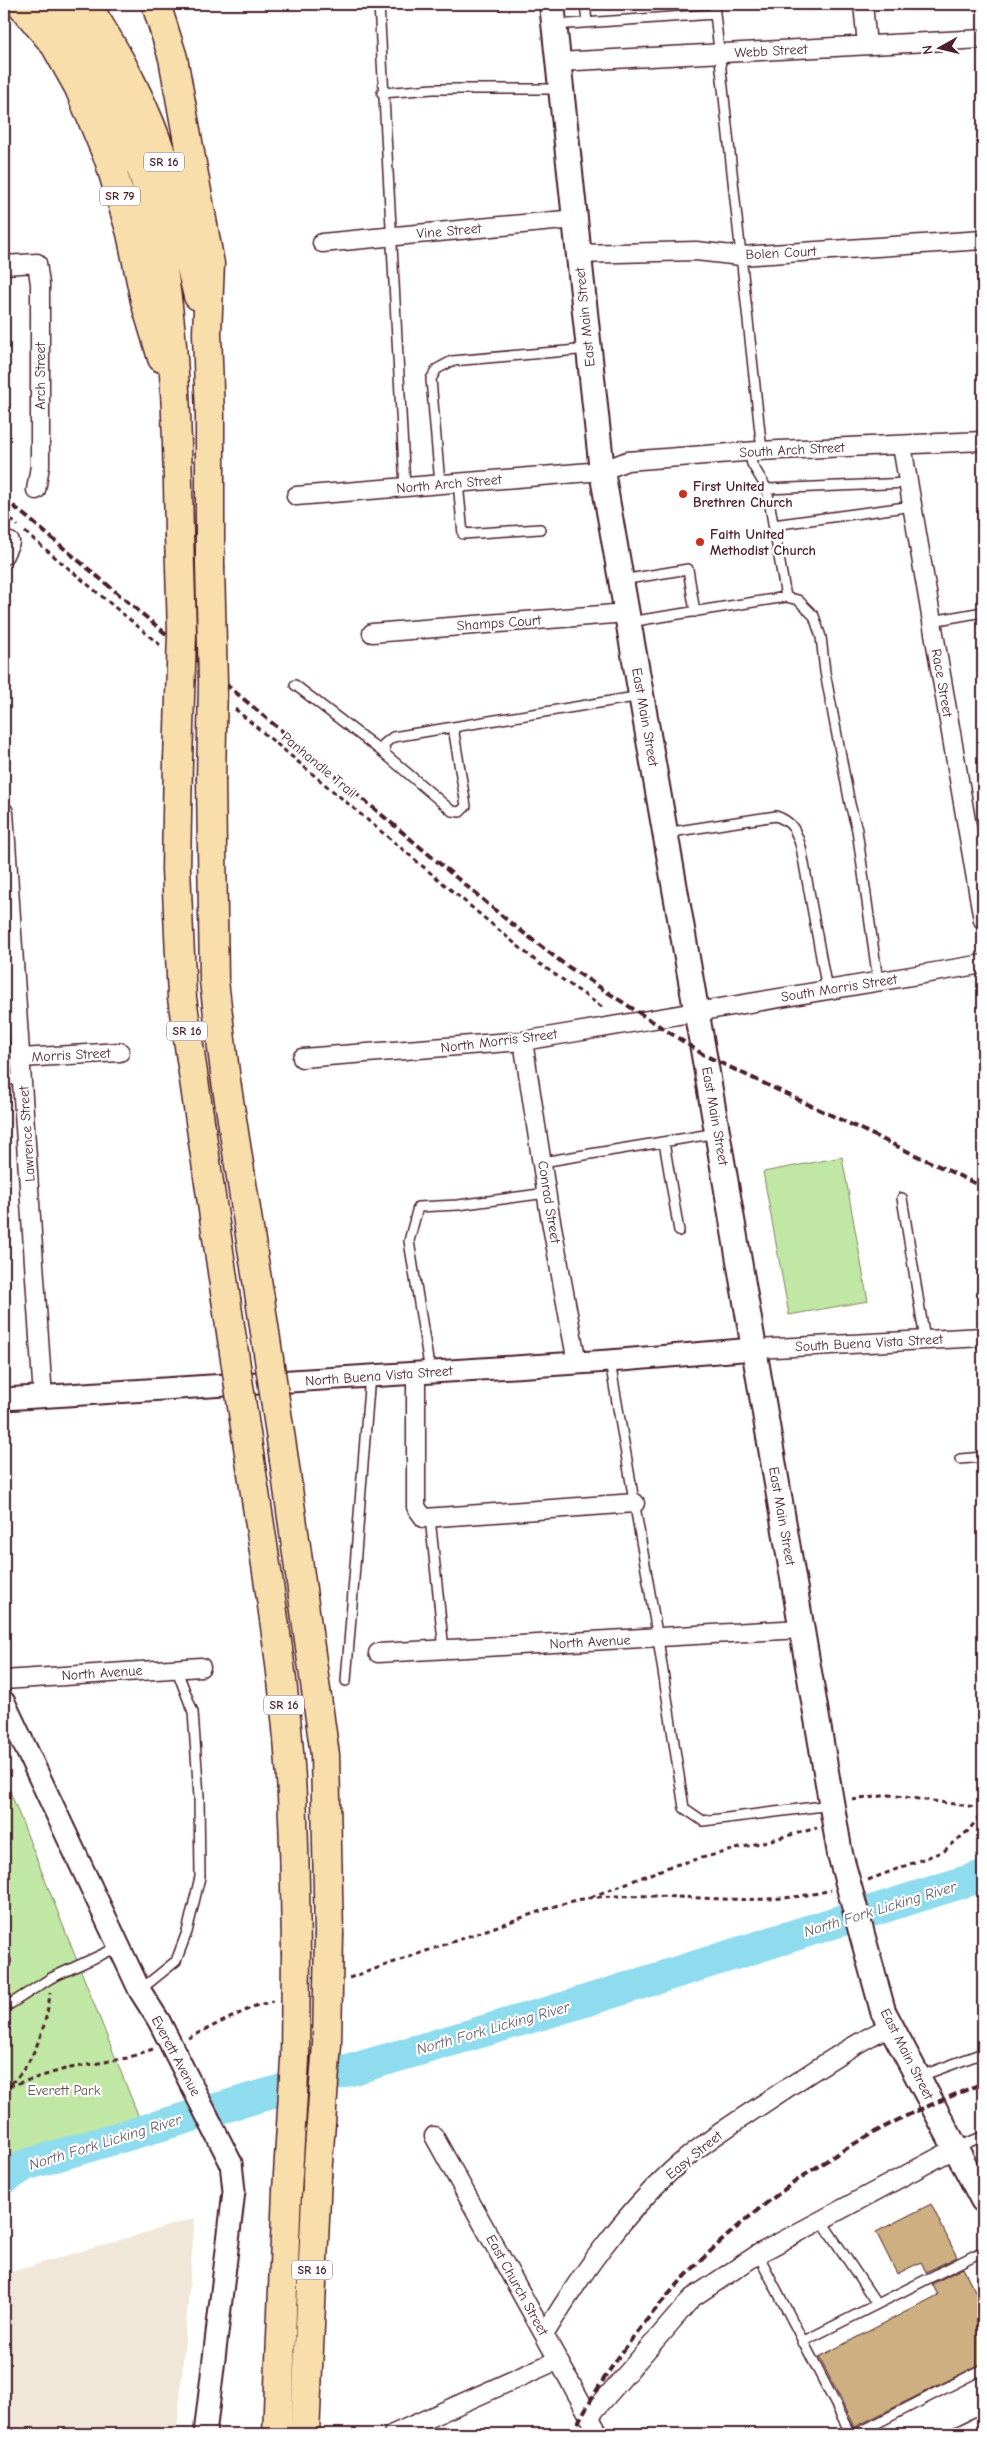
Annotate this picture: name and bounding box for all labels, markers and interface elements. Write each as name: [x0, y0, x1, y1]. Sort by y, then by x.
north arrow: [914, 22, 964, 72]
street label: Webb Street: [734, 41, 809, 61]
text: N: [919, 44, 937, 55]
road number: SR 16: [144, 152, 184, 172]
road number: SR 79: [100, 187, 140, 206]
street label: Vine Street: [416, 220, 483, 242]
street label: Bolen Court: [745, 243, 818, 263]
street label: East Main Street: [571, 266, 599, 368]
street label: Arch Street: [32, 341, 49, 410]
street label: South Arch Street: [739, 439, 846, 461]
street label: North Arch Street: [396, 471, 503, 497]
place label: First United Brethren Church: [693, 478, 793, 511]
marker: First United Brethren Church: [677, 488, 689, 500]
place label: Faith United Methodist Church: [710, 526, 816, 559]
marker: Faith United Methodist Church: [694, 536, 706, 548]
street label: Shamps Court: [456, 612, 543, 634]
street label: Race Street: [928, 648, 957, 719]
street label: East Main Street: [628, 666, 662, 769]
street label: Panhandle Trail: [278, 729, 360, 801]
street label: South Morris Street: [780, 970, 899, 1006]
road number: SR 16: [167, 1021, 207, 1040]
street label: North Morris Street: [440, 1025, 559, 1057]
street label: Morris Street: [31, 1044, 112, 1066]
street label: East Main Street: [698, 1065, 732, 1168]
street label: Lawrence Street: [15, 1085, 39, 1182]
street label: Conrad Street: [534, 1159, 564, 1246]
street label: South Buena Vista Street: [795, 1331, 944, 1355]
street label: North Buena Vista Street: [305, 1362, 454, 1390]
street label: East Main Street: [765, 1465, 799, 1568]
street label: North Avenue: [549, 1631, 631, 1653]
street label: North Avenue: [61, 1662, 143, 1684]
road number: SR 16: [264, 1696, 304, 1714]
water label: North Fork Licking River: [802, 1877, 959, 1941]
water label: North Fork Licking River: [414, 1997, 573, 2058]
street label: East Main Street: [877, 2006, 938, 2103]
street label: Everett Avenue: [148, 2013, 204, 2099]
park label: Everett Park: [28, 2082, 101, 2099]
water label: North Fork Licking River: [27, 2110, 184, 2174]
street label: Easy Street: [662, 2127, 726, 2183]
street label: East Church Street: [482, 2232, 552, 2339]
road number: SR 16: [292, 2260, 332, 2280]

